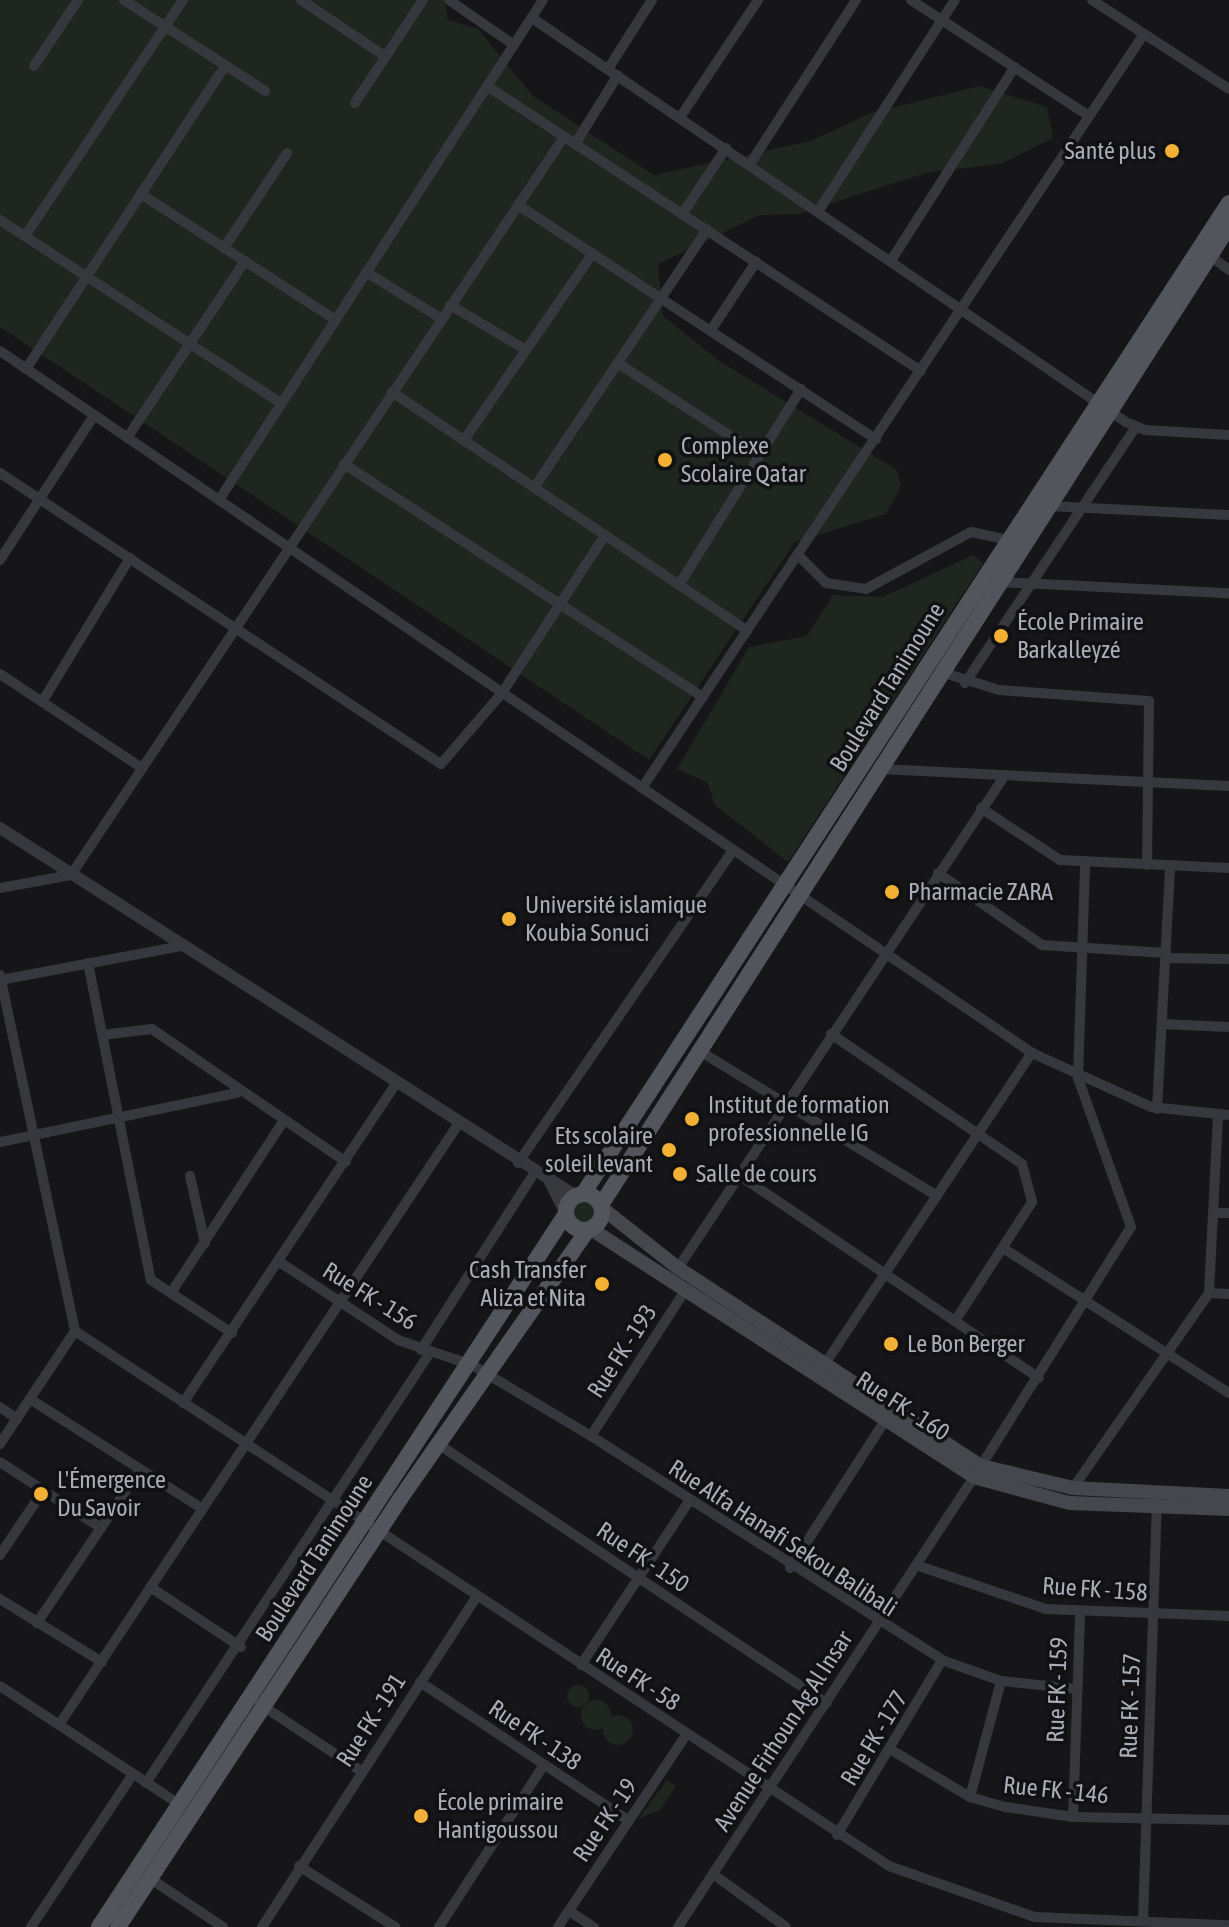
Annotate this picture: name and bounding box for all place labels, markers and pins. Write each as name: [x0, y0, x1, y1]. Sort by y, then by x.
place label: Santé plus: [1064, 137, 1156, 165]
marker: Santé plus: [1163, 142, 1181, 160]
place label: Complexe Scolaire Qatar: [681, 432, 806, 488]
marker: Complexe Scolaire Qatar: [656, 451, 674, 469]
place label: École Primaire Barkalleyzé: [1017, 608, 1144, 664]
marker: École Primaire Barkalleyzé: [992, 627, 1010, 645]
place label: Pharmacie ZARA: [908, 878, 1053, 906]
marker: Pharmacie ZARA: [883, 883, 901, 901]
place label: Université islamique Koubia Sonuci: [525, 891, 707, 947]
marker: Université islamique Koubia Sonuci: [500, 910, 518, 928]
place label: Institut de formation professionnelle IG: [708, 1091, 890, 1147]
marker: Institut de formation professionnelle IG: [683, 1110, 701, 1128]
place label: Ets scolaire soleil levant: [545, 1122, 653, 1178]
marker: Ets scolaire soleil levant: [660, 1141, 678, 1159]
place label: Salle de cours: [696, 1160, 817, 1188]
marker: Salle de cours: [671, 1165, 689, 1183]
place label: Cash Transfer Aliza et Nita: [469, 1256, 586, 1312]
marker: Cash Transfer Aliza et Nita: [593, 1275, 611, 1293]
place label: Le Bon Berger: [907, 1330, 1025, 1358]
marker: Le Bon Berger: [882, 1335, 900, 1353]
place label: L'Émergence Du Savoir: [57, 1466, 166, 1522]
marker: L'Émergence Du Savoir: [32, 1485, 50, 1503]
place label: École primaire Hantigoussou: [437, 1788, 564, 1844]
marker: École primaire Hantigoussou: [412, 1807, 430, 1825]

